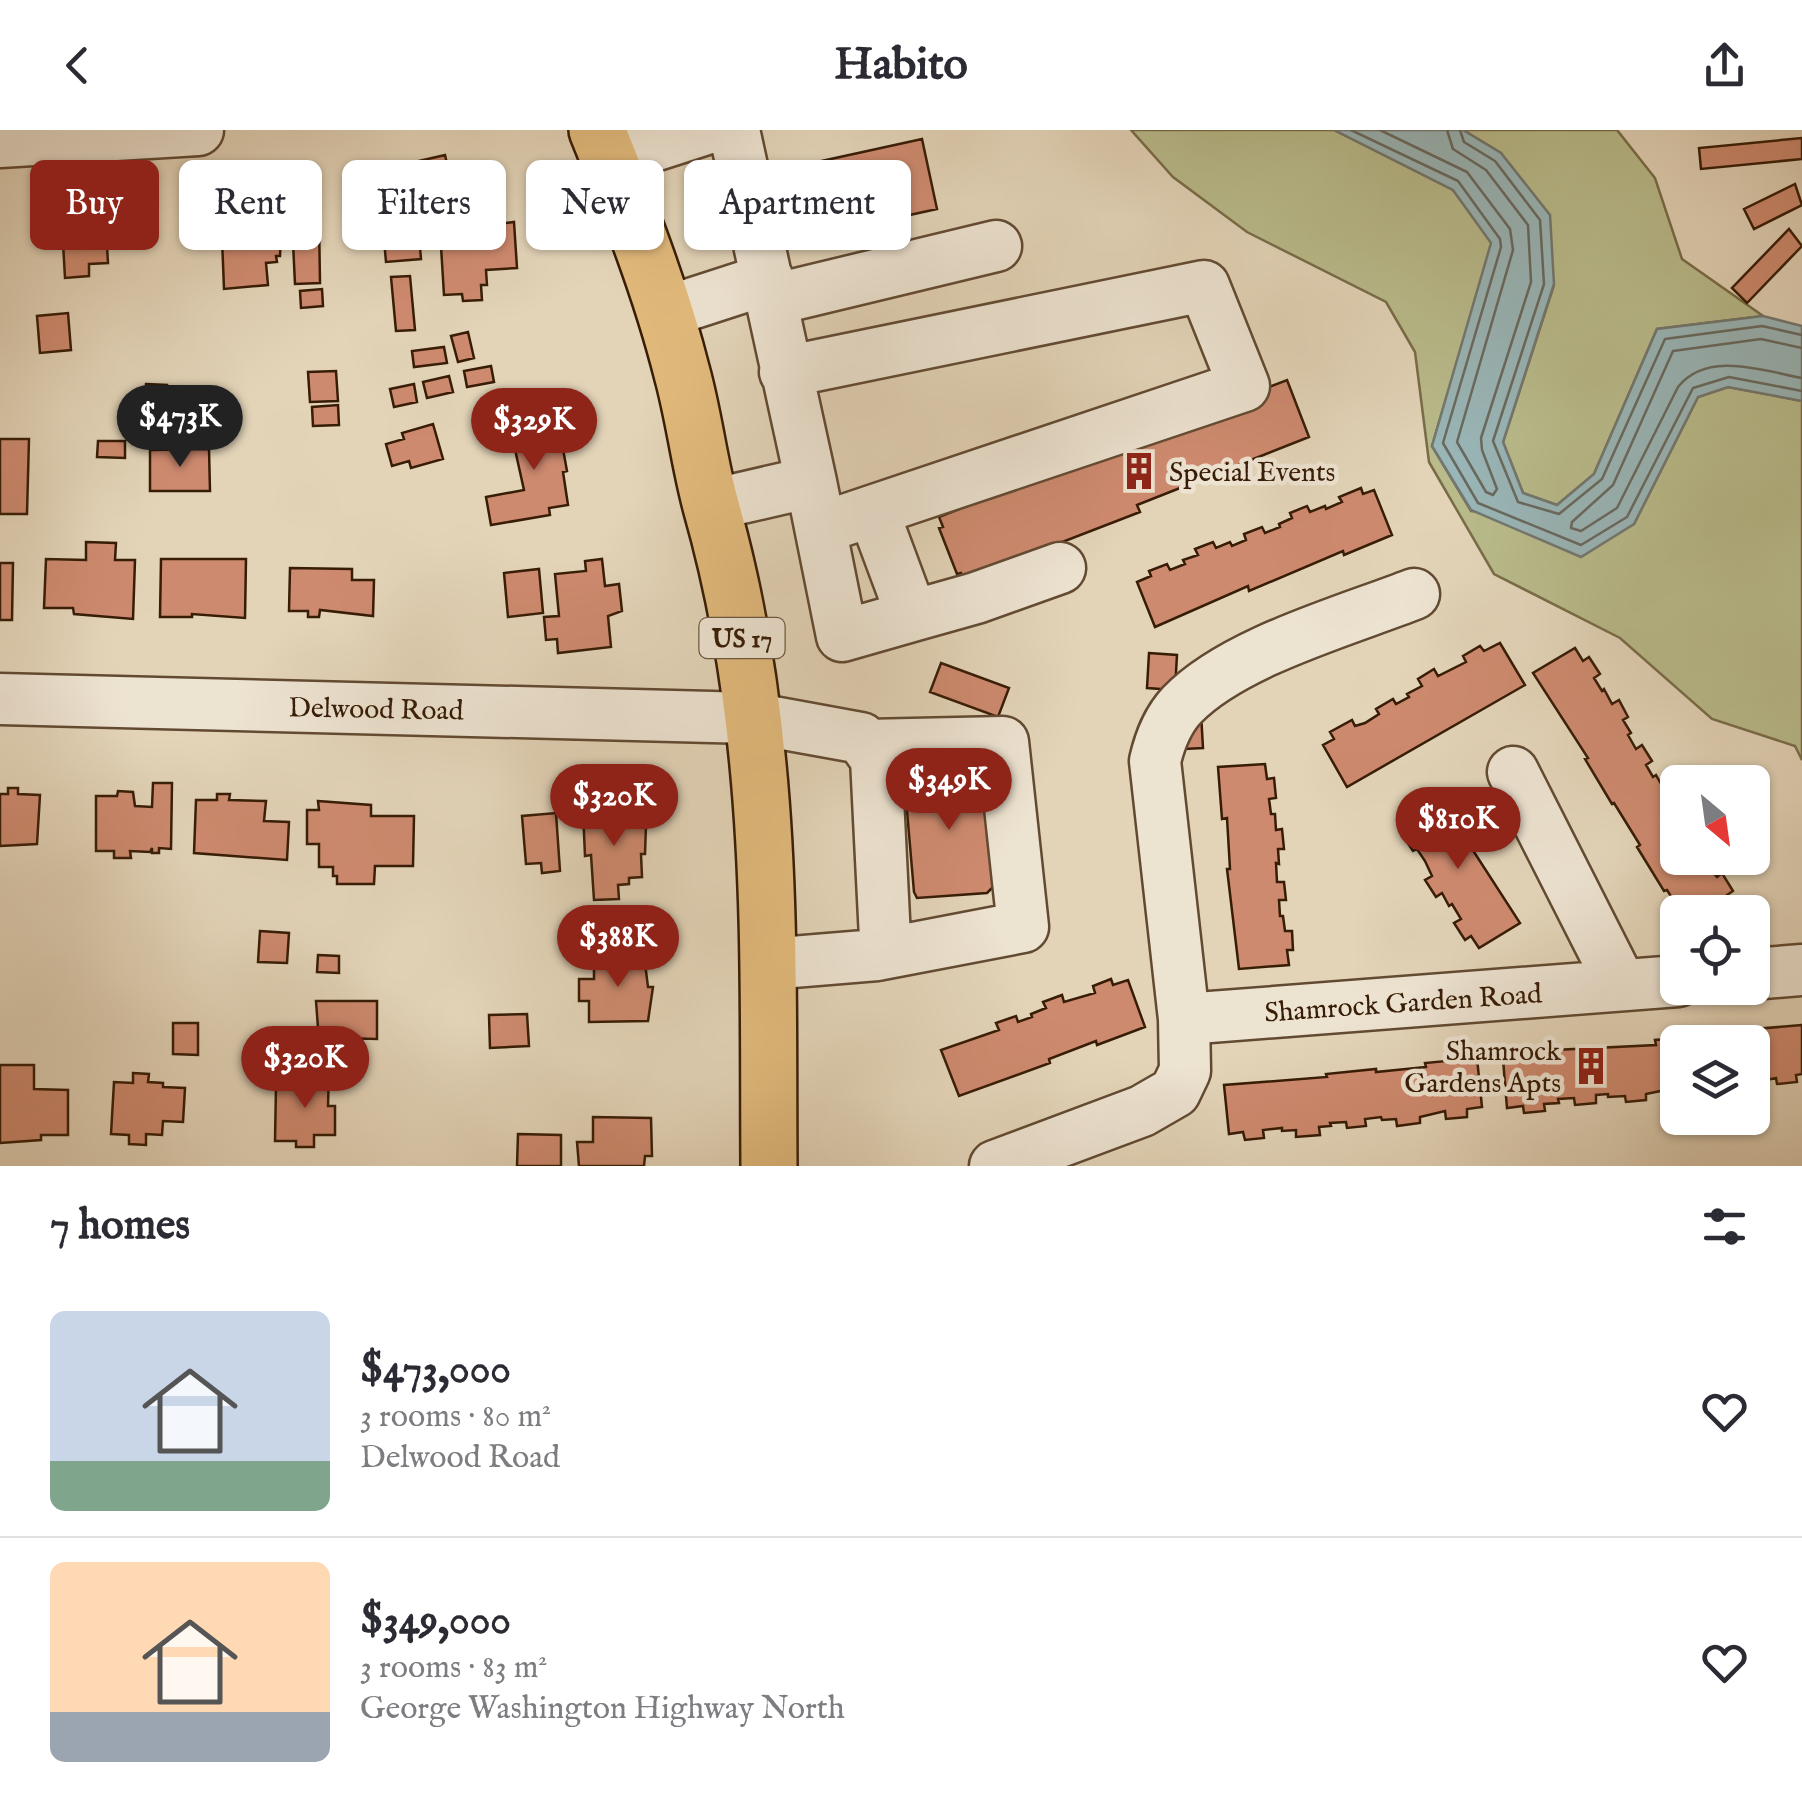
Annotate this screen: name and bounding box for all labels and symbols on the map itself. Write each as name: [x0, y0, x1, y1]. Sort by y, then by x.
pin: $473K: [110, 385, 250, 470]
pin: $329K: [464, 388, 604, 473]
building icon: Special Events: [1118, 450, 1160, 492]
place label: Special Events: [1169, 456, 1335, 491]
road number: US 17: [700, 618, 784, 658]
street label: Delwood Road: [288, 691, 464, 730]
pin: $349K: [879, 748, 1019, 833]
pin: $320K: [544, 764, 684, 849]
north arrow: [1660, 765, 1770, 875]
pin: $810K: [1388, 787, 1528, 872]
pin: $388K: [548, 905, 688, 990]
street label: Shamrock Garden Road: [1263, 977, 1543, 1032]
pin: $320K: [235, 1026, 375, 1111]
place label: Shamrock Gardens Apts: [1404, 1035, 1562, 1102]
building icon: Shamrock Gardens Apts: [1570, 1045, 1612, 1087]

